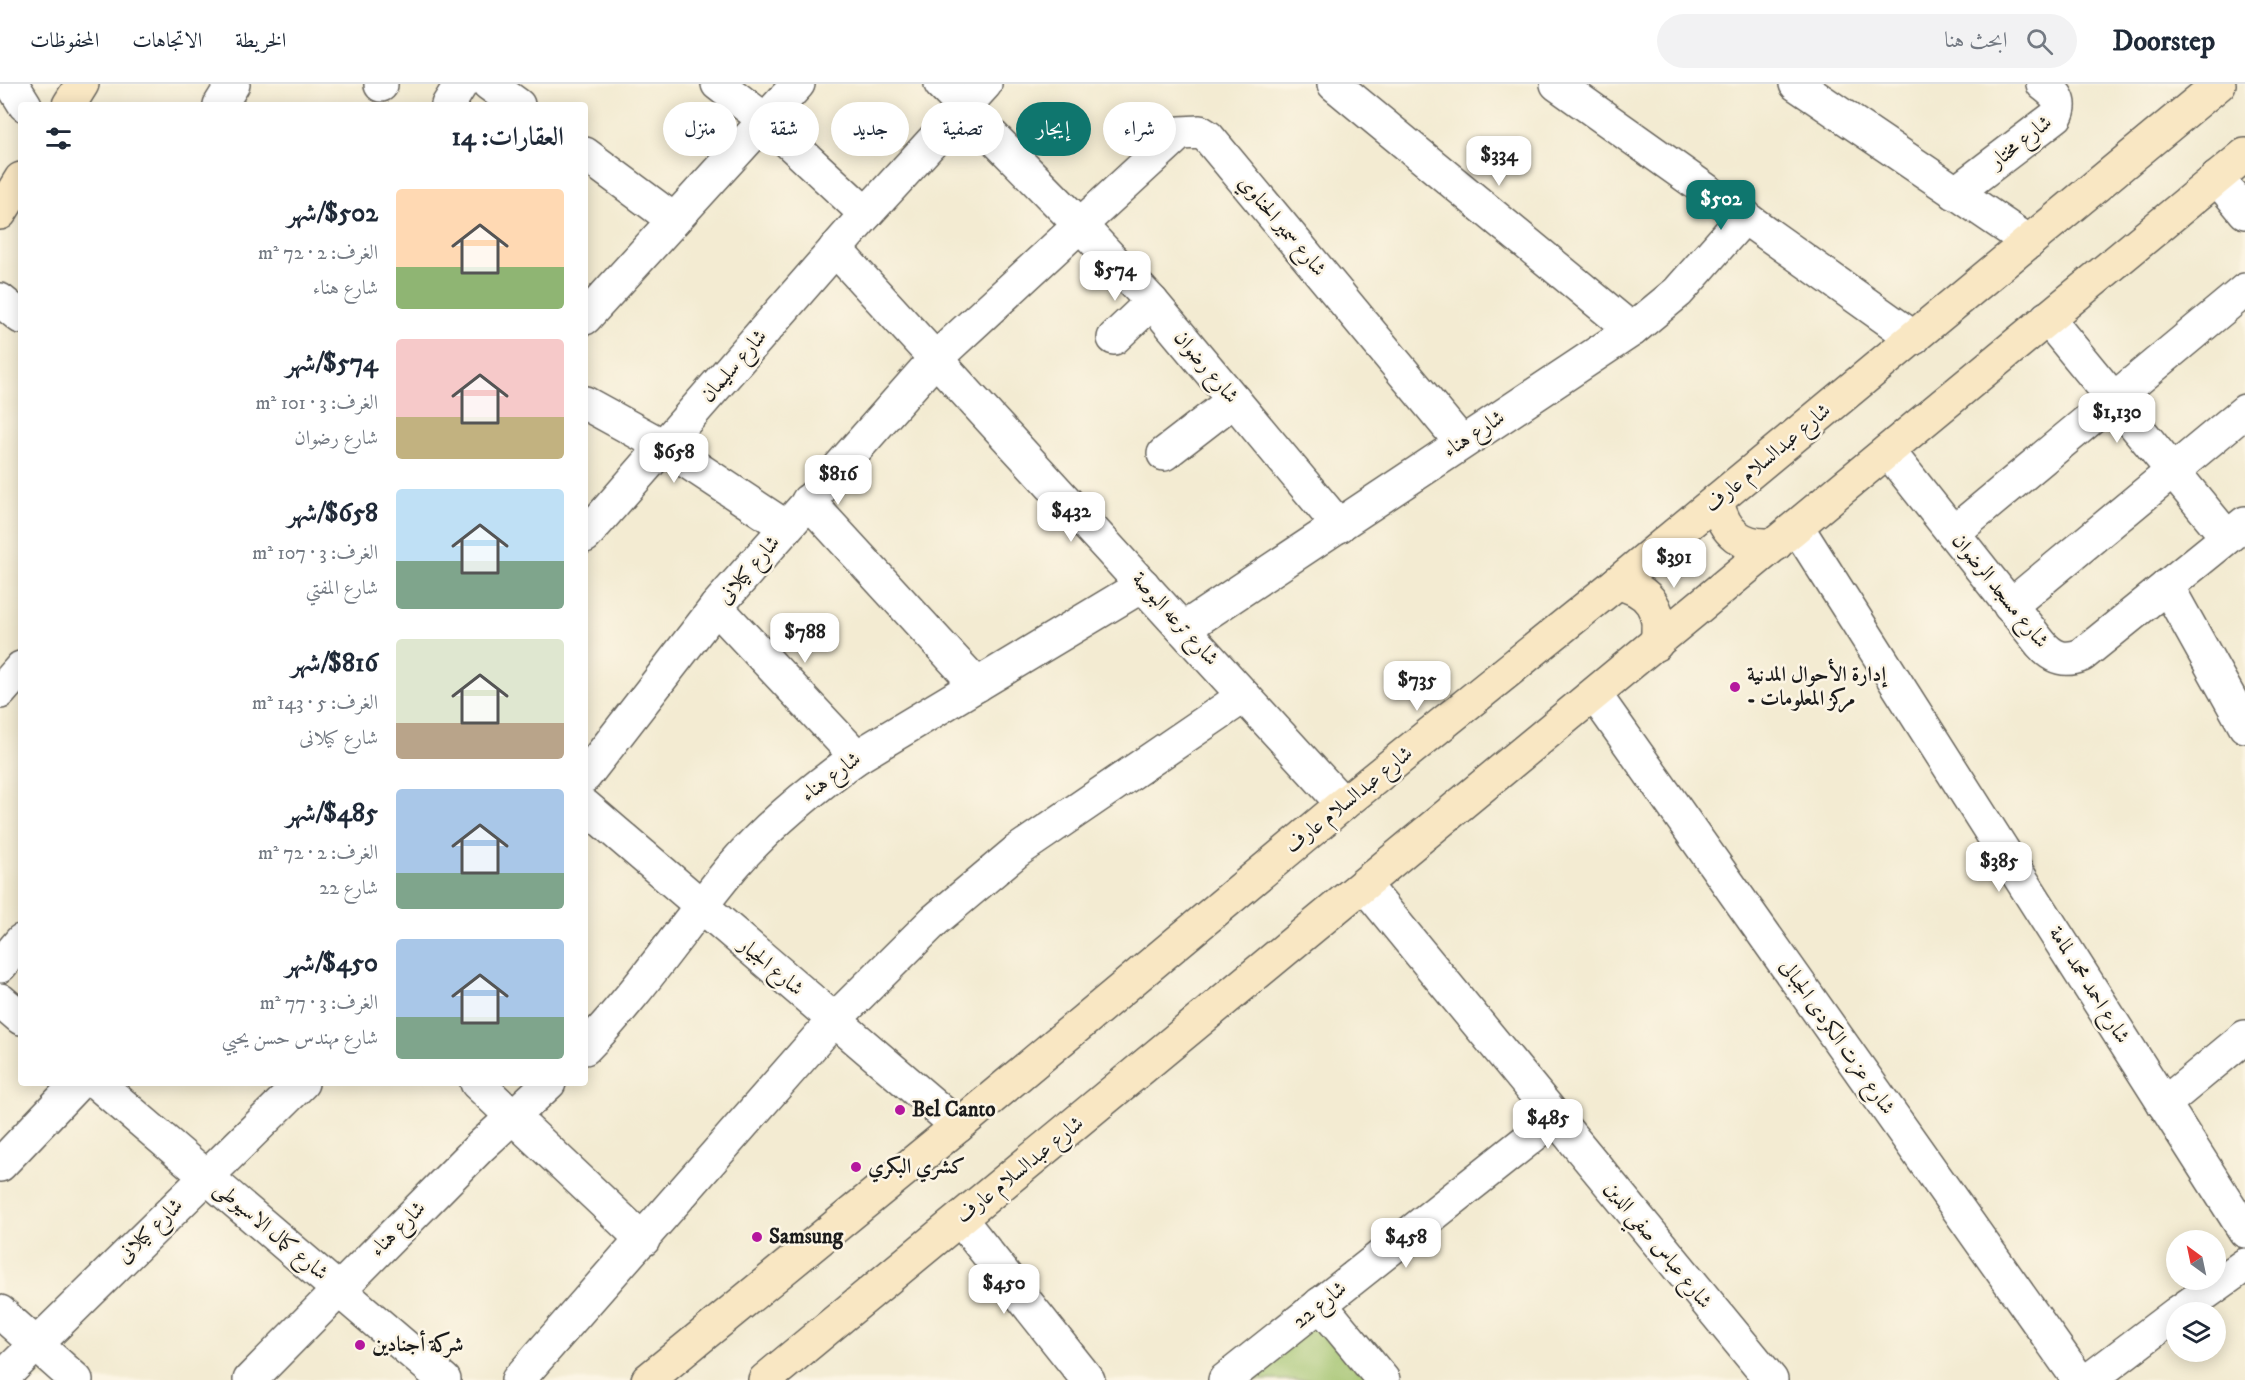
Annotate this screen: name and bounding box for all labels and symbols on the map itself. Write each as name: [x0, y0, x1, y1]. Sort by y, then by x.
street label: شارع مختار: [1983, 110, 2060, 179]
pin: $334: [1463, 136, 1535, 187]
street label: شارع سمير الحناوي: [1229, 170, 1332, 284]
pin: $502: [1685, 180, 1757, 231]
pin: $574: [1079, 251, 1151, 302]
street label: شارع سليمان: [695, 324, 776, 411]
street label: شارع رضوان: [1165, 325, 1244, 412]
pin: $1,130: [2068, 393, 2166, 444]
street label: شارع عبدالسلام عارف: [1700, 398, 1839, 521]
street label: شارع هناء: [1438, 404, 1512, 467]
pin: $658: [638, 433, 710, 484]
pin: $816: [802, 455, 874, 506]
pin: $432: [1035, 492, 1107, 543]
street label: شارع مسجد الرضوان: [1943, 528, 2054, 656]
street label: شارع كيلانى: [712, 530, 789, 612]
pin: $391: [1638, 538, 1710, 589]
street label: شارع ترعه البوصة: [1123, 567, 1224, 674]
pin: $788: [769, 613, 841, 664]
place label: إدارة الأحوال المدنية - مركز المعلومات: [1747, 658, 1888, 713]
pin: $735: [1381, 661, 1453, 712]
marker: إدارة الأحوال المدنية - مركز المعلومات: [1728, 680, 1742, 694]
street label: شارع عبدالسلام عارف: [1280, 741, 1421, 863]
street label: شارع هناء: [796, 746, 869, 811]
pin: $385: [1963, 842, 2035, 893]
street label: شارع احمد محمد لمامة: [2039, 922, 2135, 1051]
street label: شارع الجيار: [729, 931, 809, 1005]
street label: شارع عزت الكردى الجبالى: [1770, 954, 1900, 1122]
place label: Bel Canto: [912, 1097, 995, 1123]
pin: $485: [1512, 1099, 1584, 1150]
marker: Bel Canto: [893, 1103, 907, 1117]
street label: شارع عبدالسلام عارف: [951, 1111, 1092, 1233]
place label: كشري البكري: [868, 1154, 965, 1183]
marker: كشري البكري: [849, 1160, 863, 1174]
street label: شارع كمال الاسيوطى: [206, 1176, 333, 1289]
street label: شارع عباس صفي الدين: [1594, 1176, 1717, 1318]
street label: شارع كيلانى: [111, 1193, 192, 1272]
street label: شارع هناء: [365, 1196, 434, 1265]
pin: $458: [1370, 1218, 1442, 1269]
place label: Samsung: [769, 1224, 844, 1250]
marker: Samsung: [750, 1230, 764, 1244]
north arrow: [2166, 1230, 2226, 1290]
pin: $450: [968, 1264, 1040, 1315]
street label: شارع 22: [1288, 1276, 1355, 1338]
place label: شركة أجنادين: [372, 1330, 463, 1358]
marker: شركة أجنادين: [353, 1338, 367, 1352]

